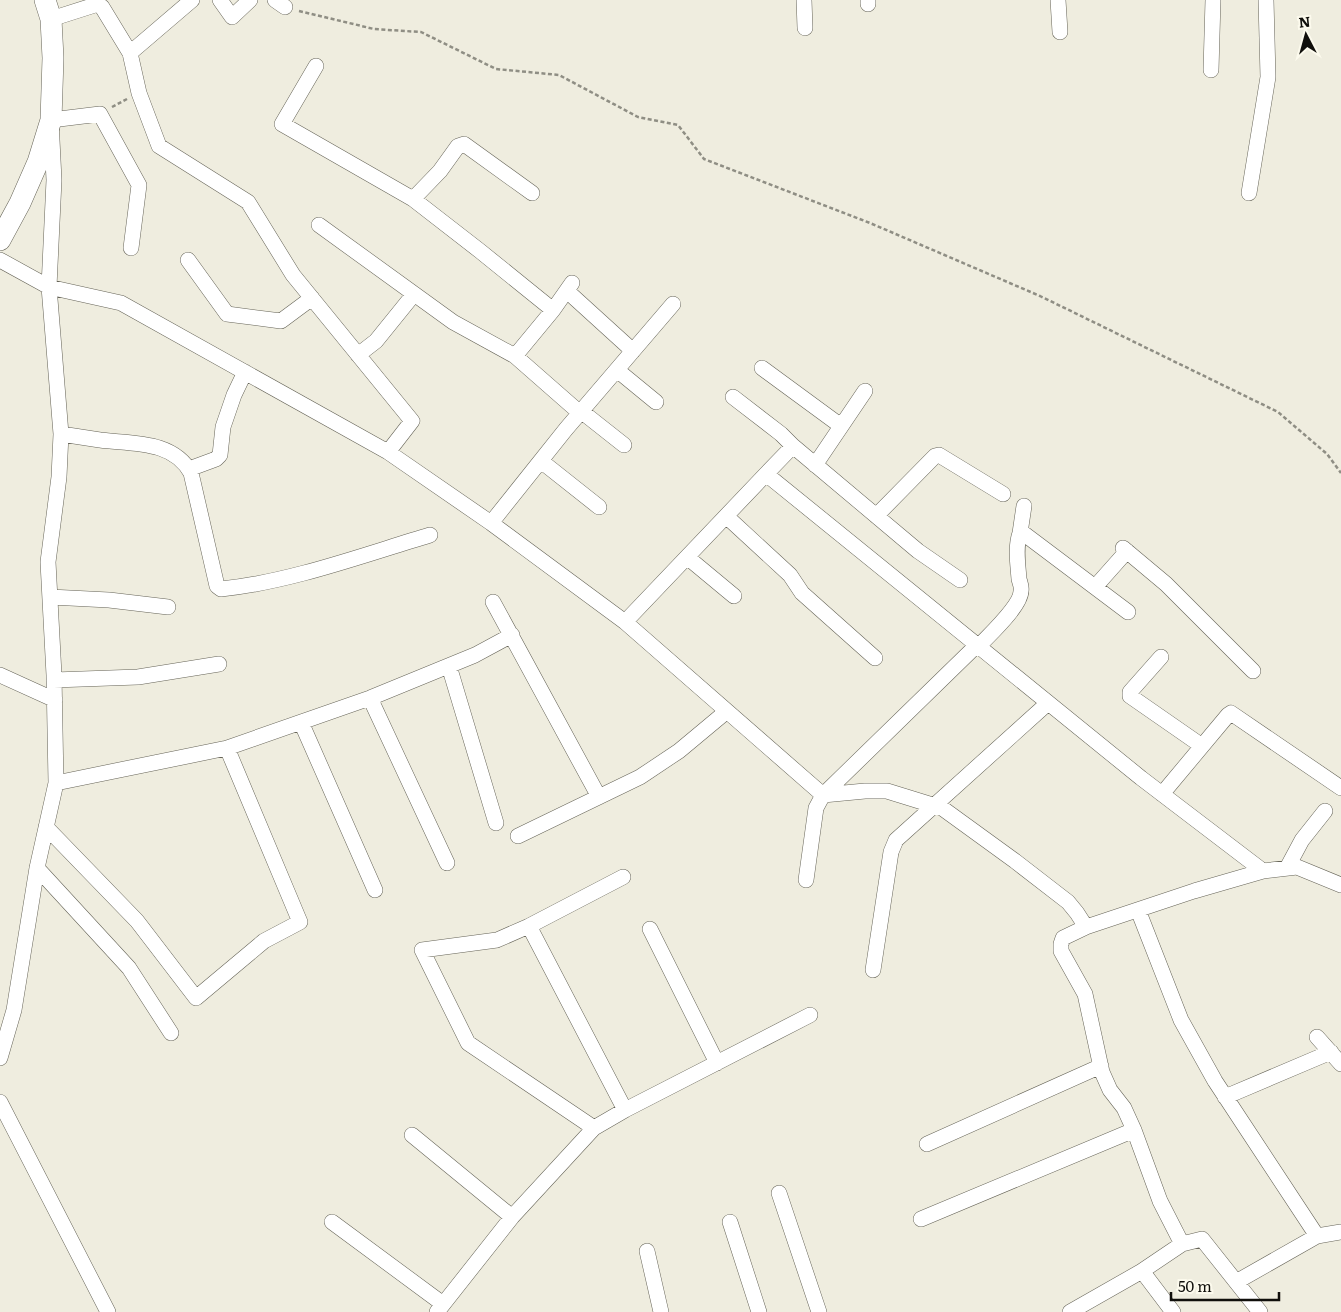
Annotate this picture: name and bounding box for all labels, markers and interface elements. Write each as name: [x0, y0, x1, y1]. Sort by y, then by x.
north arrow: [1281, 10, 1331, 60]
text: N: [1298, 10, 1312, 32]
scale bar: [1171, 1270, 1278, 1302]
text: 50 m: [1178, 1274, 1212, 1297]

